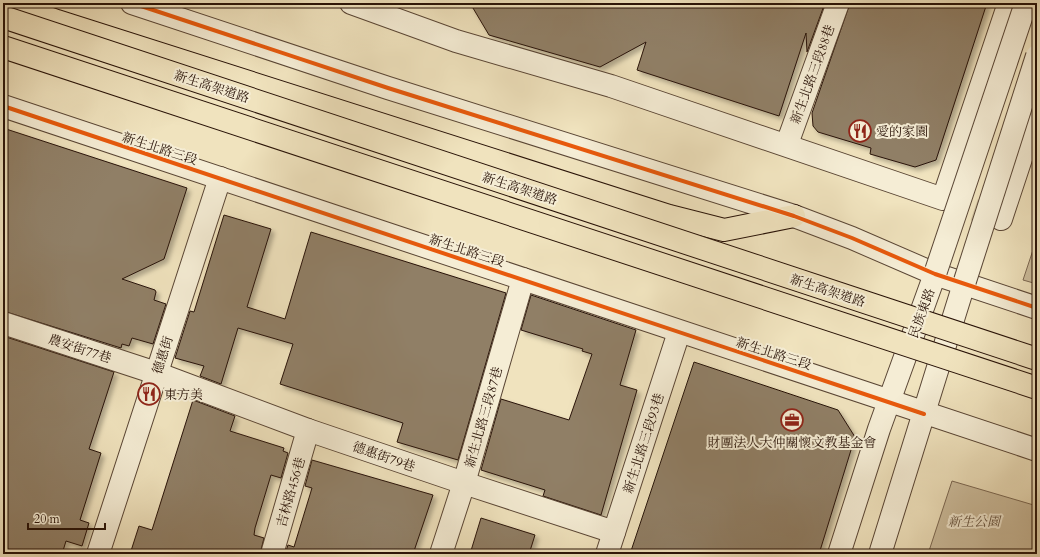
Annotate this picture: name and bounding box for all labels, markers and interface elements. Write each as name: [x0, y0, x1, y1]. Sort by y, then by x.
street label: 新生北路三段88巷: [787, 22, 839, 126]
street label: 新生高架道路: [172, 66, 252, 108]
restaurant icon: 愛的家園: [847, 118, 873, 144]
place label: 愛的家園: [876, 123, 928, 141]
street label: 新生北路三段: [120, 128, 200, 170]
street label: 新生高架道路: [480, 168, 560, 210]
street label: 新生北路三段: [427, 230, 507, 272]
street label: 新生高架道路: [788, 270, 868, 312]
street label: 民族東路: [905, 286, 939, 341]
street label: 農安街77巷: [46, 330, 114, 368]
street label: 新生北路三段: [734, 333, 814, 375]
street label: 德惠街: [148, 334, 178, 377]
street label: 新生北路三段87巷: [461, 365, 507, 470]
restaurant icon: 東方美: [136, 381, 162, 407]
place label: 東方美: [164, 386, 203, 404]
street label: 新生北路三段93巷: [619, 391, 669, 496]
office icon: 財團法人大仲關懷文教基金會: [779, 407, 805, 433]
place label: 財團法人大仲關懷文教基金會: [707, 434, 877, 452]
street label: 德惠街79巷: [350, 438, 417, 476]
street label: 吉林路456巷: [272, 455, 310, 529]
scale bar: [28, 505, 105, 531]
text: 20 m: [34, 511, 61, 527]
park label: 新生公園: [948, 513, 1002, 531]

